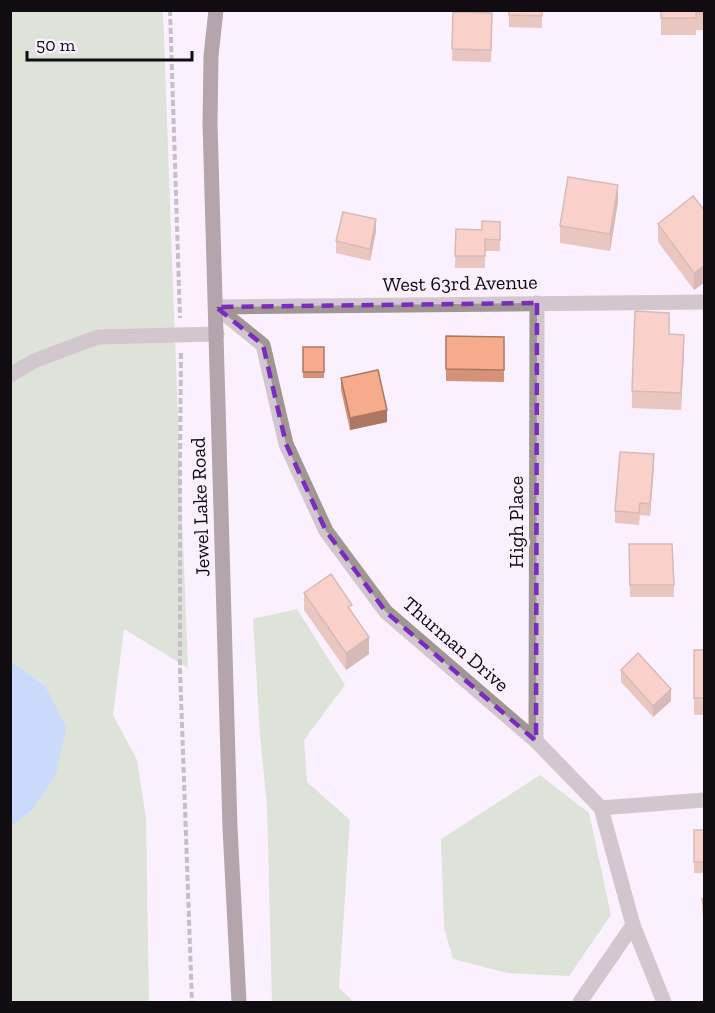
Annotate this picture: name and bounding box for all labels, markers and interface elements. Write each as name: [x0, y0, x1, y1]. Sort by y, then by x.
scale bar: [27, 24, 192, 62]
text: 50 m: [36, 34, 76, 56]
street label: West 63rd Avenue: [382, 270, 538, 296]
street label: Jewel Lake Road: [186, 437, 214, 577]
street label: High Place: [504, 476, 528, 568]
street label: Thurman Drive: [398, 591, 514, 697]

